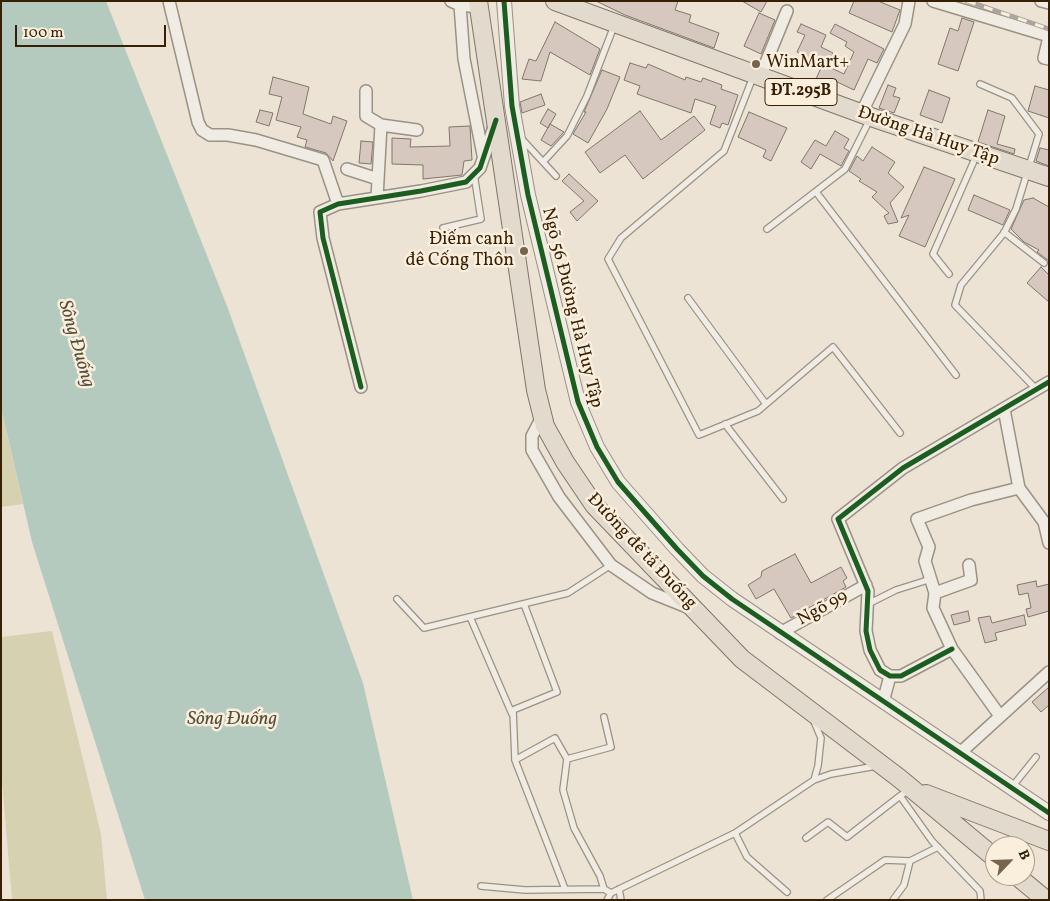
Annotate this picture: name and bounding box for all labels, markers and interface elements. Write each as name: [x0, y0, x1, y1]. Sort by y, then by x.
scale bar: [18, 15, 169, 47]
text: 100 m: [23, 23, 63, 44]
place label: WinMart+: [766, 53, 849, 75]
marker: WinMart+: [750, 58, 762, 70]
road number: ĐT.295B: [765, 78, 837, 105]
street label: Đường Hà Huy Tập: [854, 103, 1002, 171]
street label: Ngõ 56 Đường Hà Huy Tập: [536, 206, 606, 410]
place label: Điếm canh đê Cống Thôn: [406, 230, 514, 272]
marker: Điếm canh đê Cống Thôn: [518, 245, 530, 257]
water label: Sông Đuống: [52, 298, 98, 390]
street label: Đường đê tả Đuống: [582, 489, 700, 615]
street label: Ngõ 99: [794, 586, 852, 632]
water label: Sông Đuống: [187, 710, 277, 732]
north arrow: [985, 836, 1035, 886]
text: B: [1013, 847, 1034, 863]

